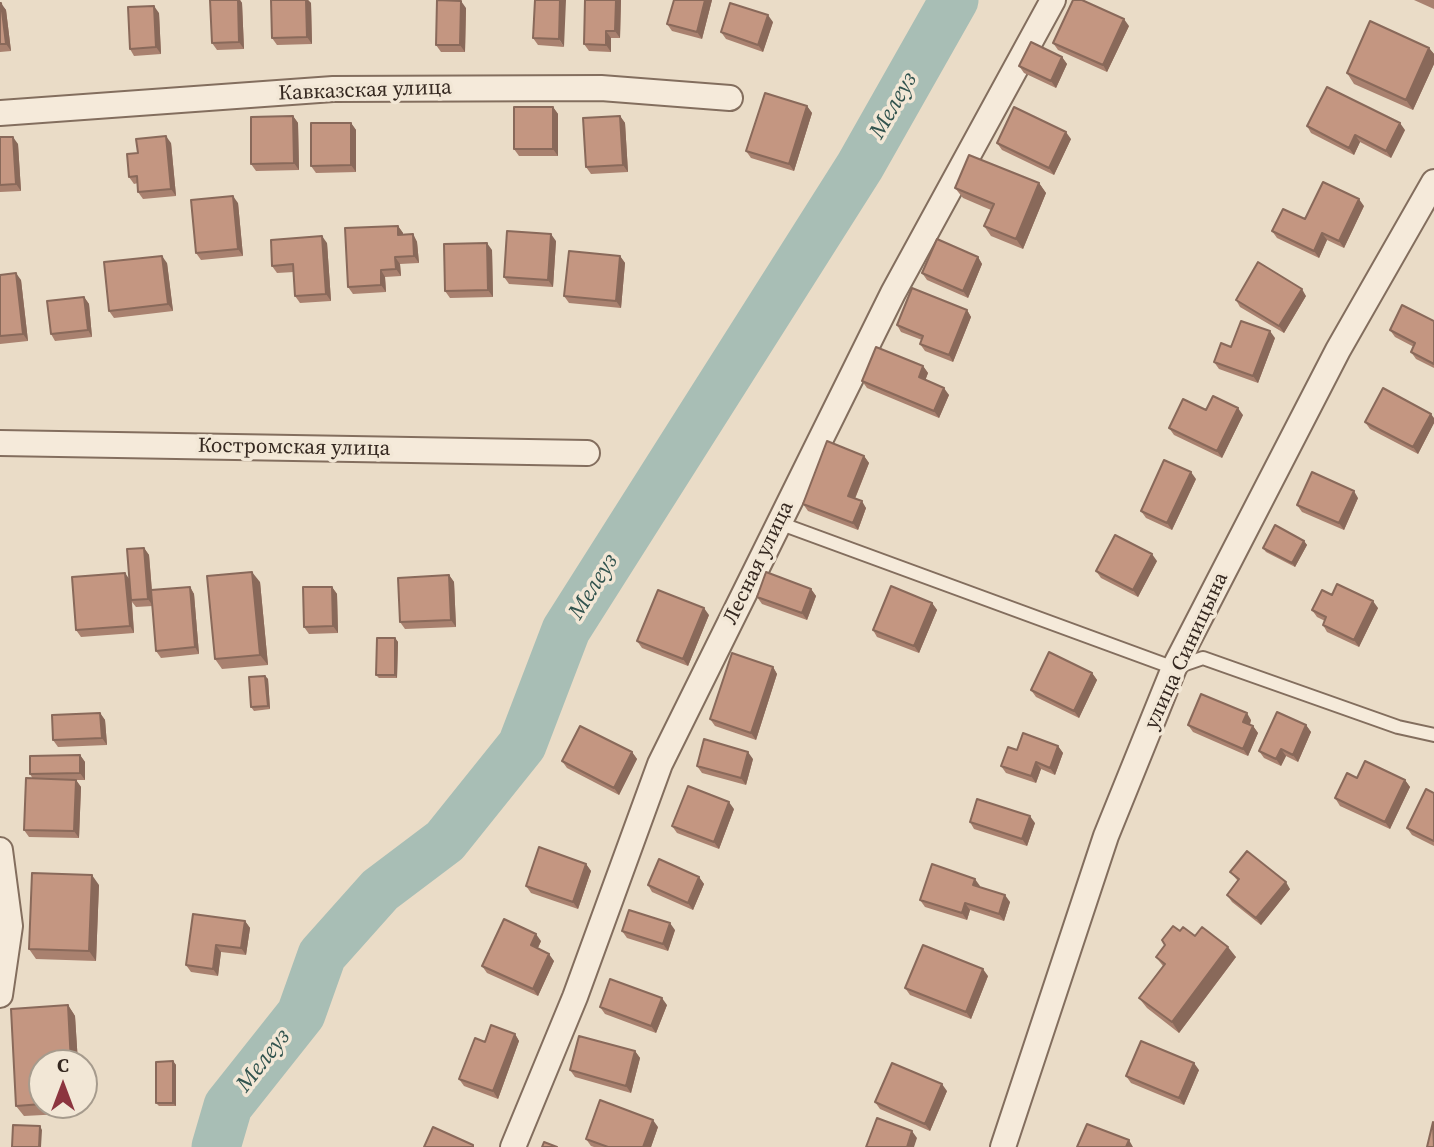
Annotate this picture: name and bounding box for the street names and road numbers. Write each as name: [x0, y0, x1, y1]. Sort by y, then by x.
street label: Кавказская улица: [278, 75, 452, 107]
street label: Костромская улица: [198, 434, 390, 462]
street label: Лесная улица: [718, 497, 800, 629]
street label: улица Синицына: [1140, 568, 1234, 734]

